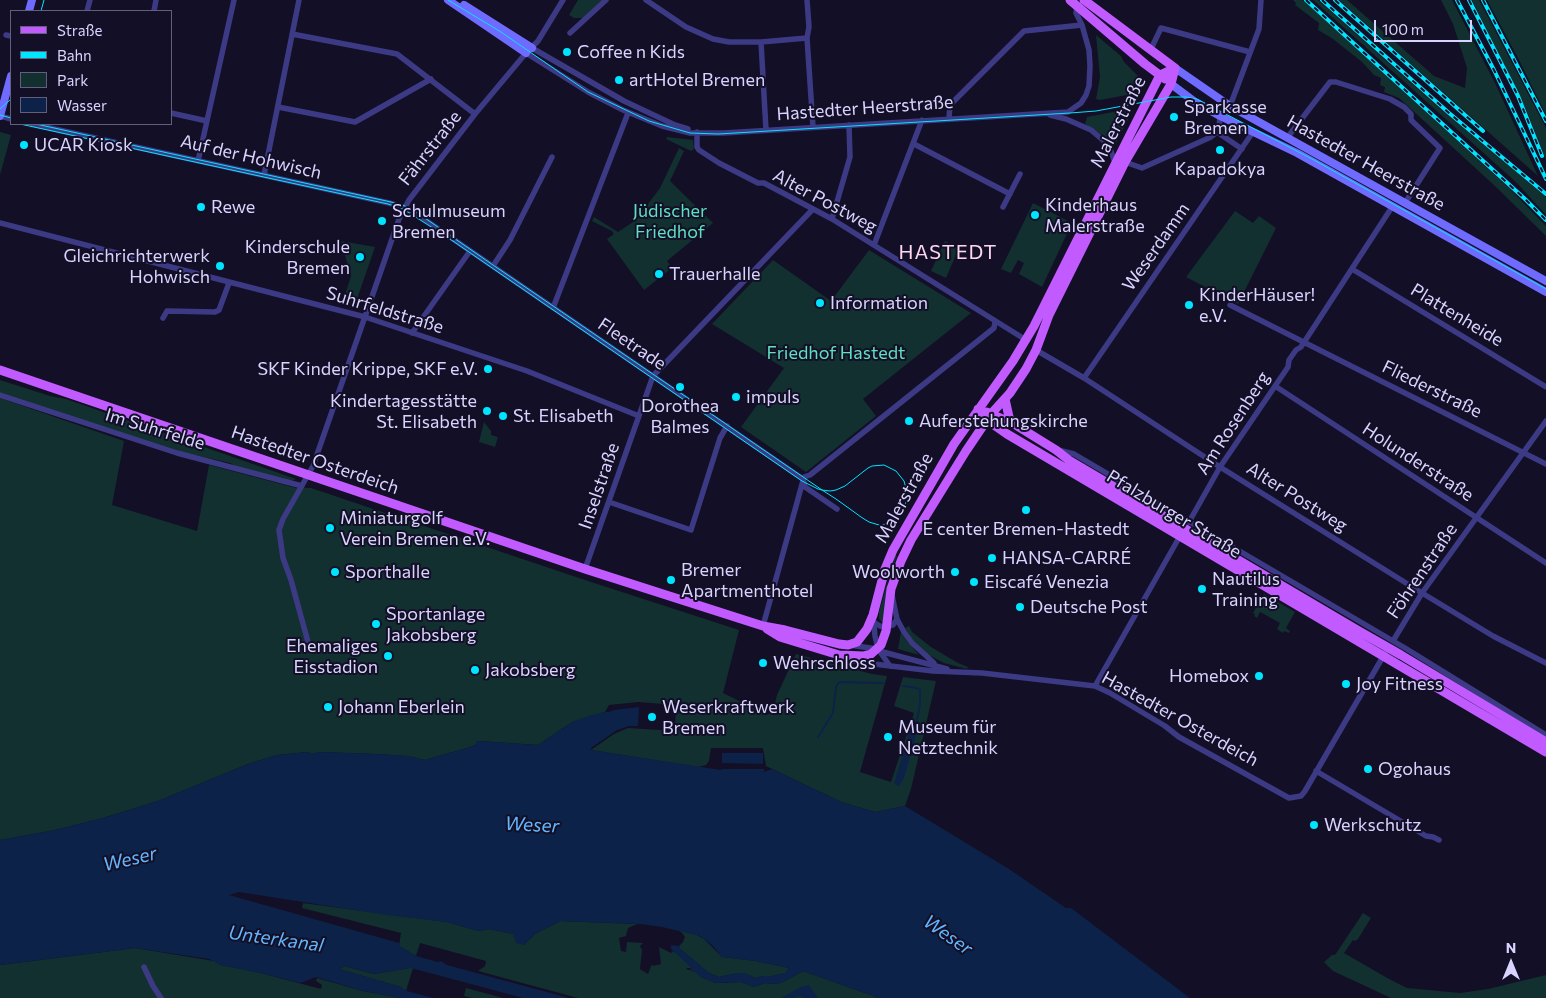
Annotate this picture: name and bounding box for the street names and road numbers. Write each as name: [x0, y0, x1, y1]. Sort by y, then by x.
street label: Malerstraße: [1086, 73, 1150, 171]
street label: Hastedter Heerstraße: [776, 91, 954, 125]
street label: Fährstraße: [394, 106, 466, 190]
street label: Hastedter Heerstraße: [1283, 111, 1449, 215]
street label: Auf der Hohwisch: [178, 130, 324, 184]
street label: Alter Postweg: [769, 165, 881, 237]
street label: Weserdamm: [1118, 199, 1194, 295]
street label: Plattenheide: [1407, 279, 1507, 351]
street label: Suhrfeldstraße: [324, 282, 446, 338]
street label: Fleetrade: [594, 313, 670, 375]
street label: Fliederstraße: [1379, 356, 1485, 422]
street label: Am Rosenberg: [1192, 367, 1274, 479]
street label: Im Suhrfelde: [103, 404, 207, 454]
street label: Holunderstraße: [1358, 418, 1478, 506]
street label: Hastedter Osterdeich: [228, 421, 402, 499]
street label: Inselstraße: [574, 440, 624, 532]
street label: Malerstraße: [870, 449, 938, 547]
street label: Alter Postweg: [1243, 457, 1351, 537]
street label: Pfalzburger Straße: [1103, 465, 1245, 563]
street label: Föhrenstraße: [1382, 519, 1462, 623]
street label: Hastedter Osterdeich: [1098, 667, 1262, 771]

